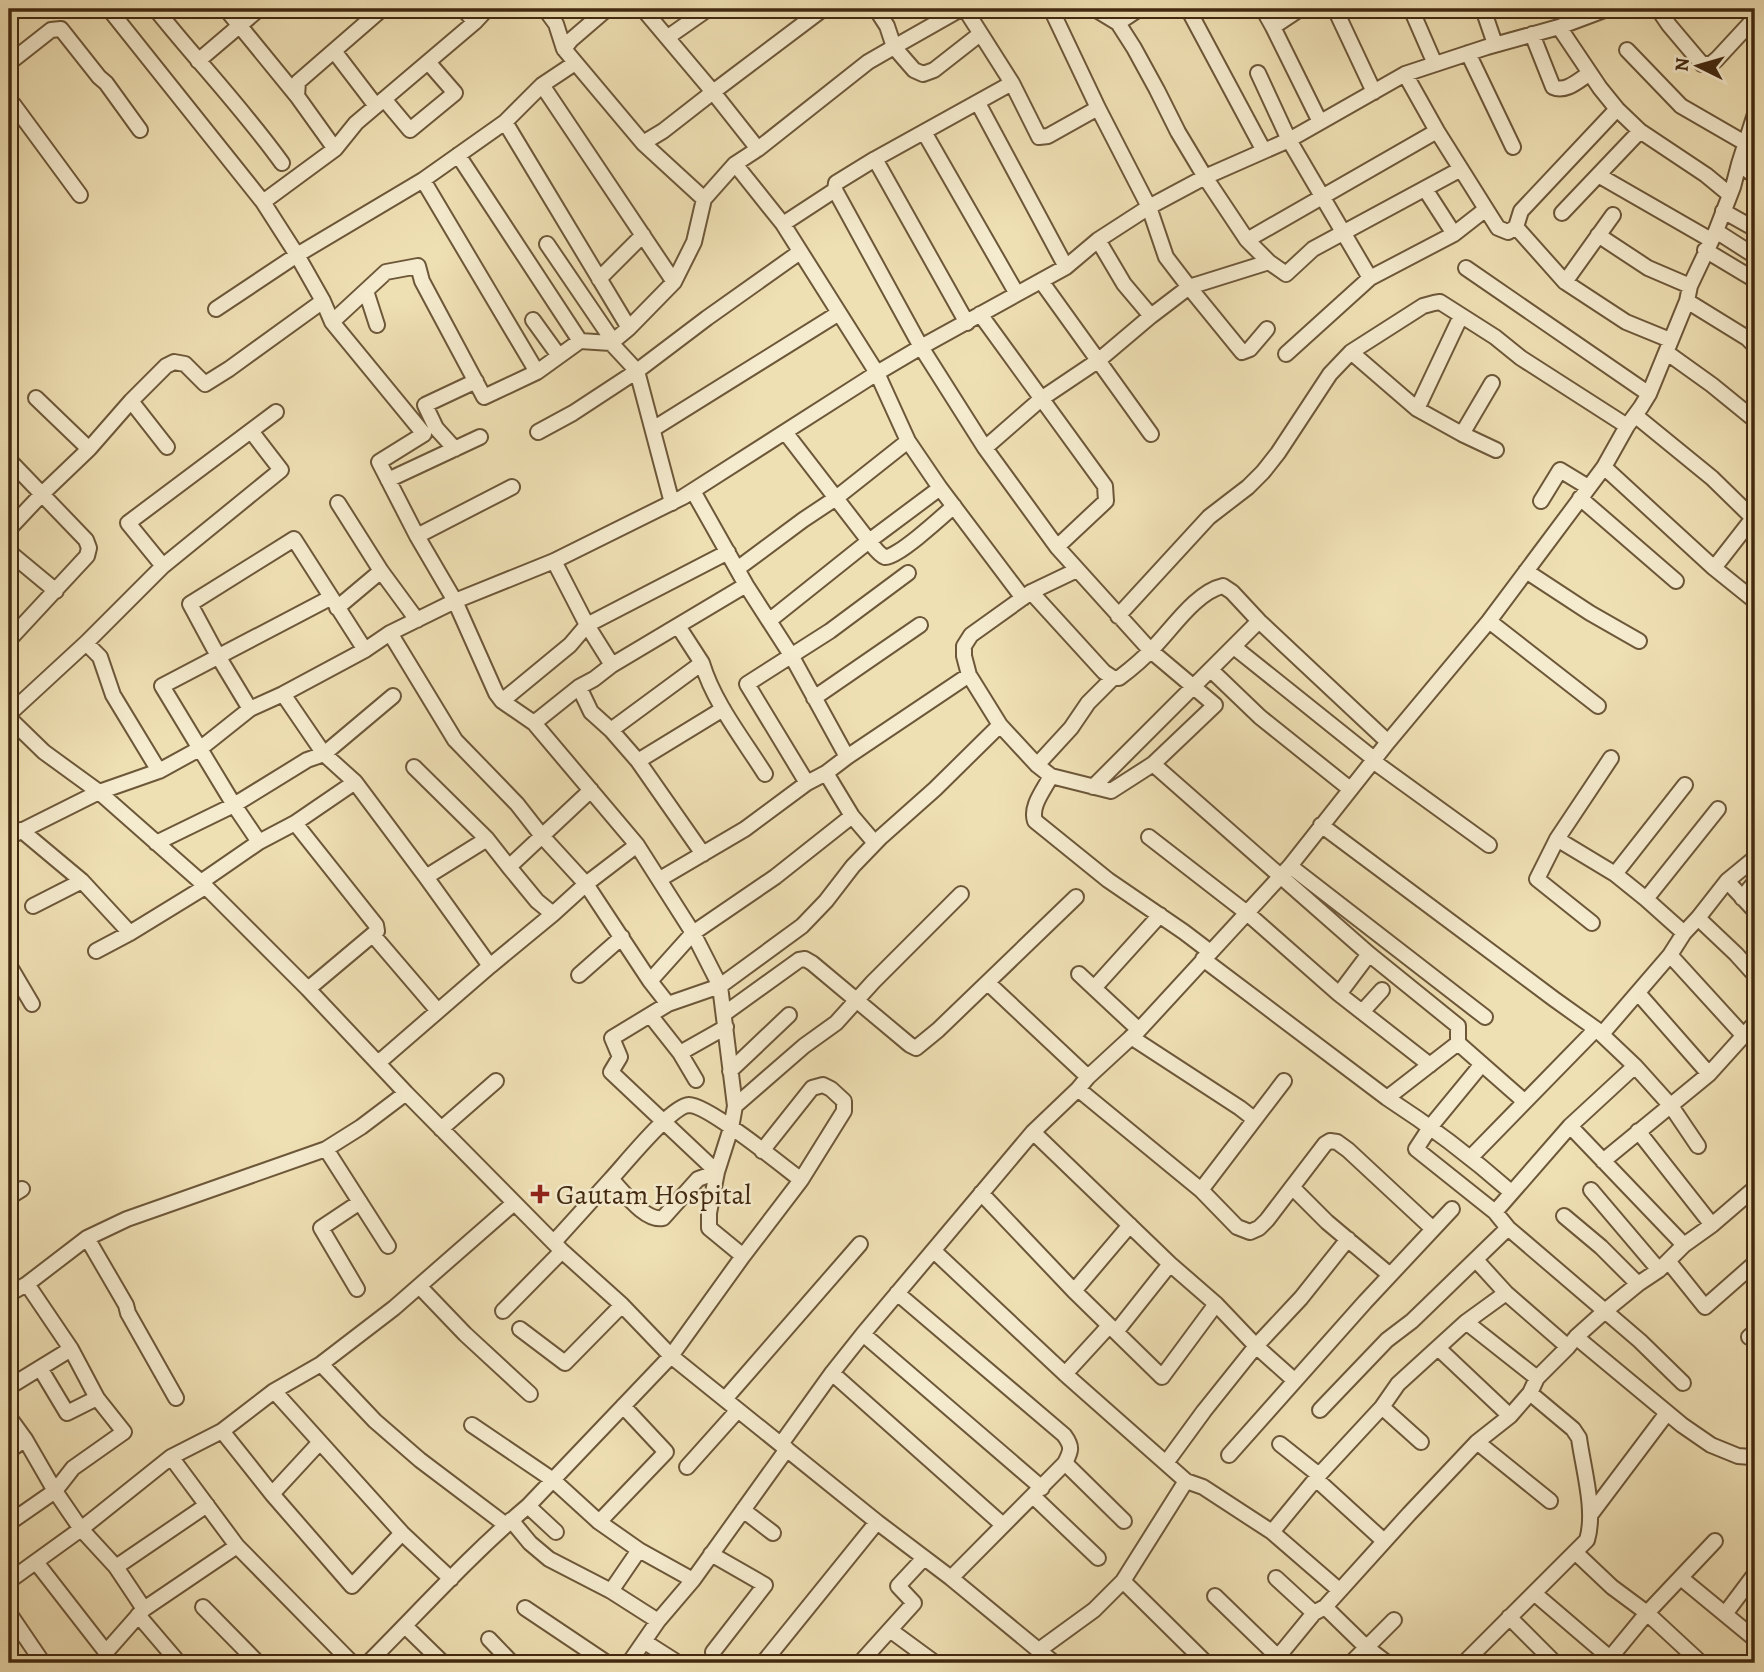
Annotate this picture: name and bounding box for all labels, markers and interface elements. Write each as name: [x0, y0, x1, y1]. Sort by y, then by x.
north arrow: [1662, 32, 1732, 102]
text: N: [1669, 56, 1696, 73]
place label: Gautam Hospital: [556, 1176, 751, 1214]
marker: Gautam Hospital: [530, 1184, 550, 1204]

